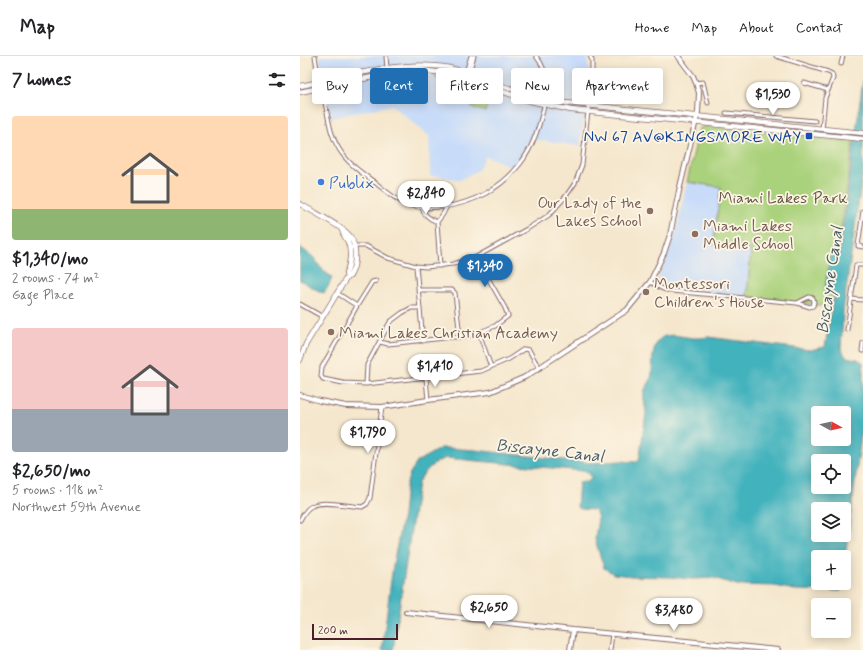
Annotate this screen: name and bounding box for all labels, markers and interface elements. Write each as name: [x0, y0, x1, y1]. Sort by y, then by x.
text: Map: [20, 15, 55, 40]
text: Home: [635, 19, 669, 37]
text: Map: [691, 19, 717, 37]
text: About: [739, 19, 774, 37]
text: Contact: [796, 19, 843, 37]
chip: Buy: [312, 68, 362, 104]
chip: Rent: [370, 68, 428, 104]
chip: Filters: [436, 68, 503, 104]
chip: New: [511, 68, 564, 104]
chip: Apartment: [572, 68, 663, 104]
text: 7 homes: [12, 69, 71, 91]
icon: filters: [266, 69, 288, 91]
pin: $1,530: [740, 82, 806, 116]
text: $1,530: [755, 86, 791, 103]
place label: NW 67 AV@KINGSMORE WAY: [583, 127, 801, 148]
marker: NW 67 AV@KINGSMORE WAY: [804, 131, 814, 141]
icon: home: [114, 142, 186, 214]
place label: Publix: [329, 173, 374, 194]
marker: Publix: [316, 177, 326, 187]
pin: $2,840: [393, 181, 459, 215]
text: $2,840: [407, 185, 445, 202]
park label: Miami Lakes Park: [718, 188, 848, 209]
place label: Our Lady of the Lakes School: [538, 193, 642, 232]
marker: Our Lady of the Lakes School: [645, 206, 655, 216]
place label: Miami Lakes Middle School: [703, 216, 794, 255]
water label: Biscayne Canal: [812, 223, 849, 335]
marker: Miami Lakes Middle School: [690, 229, 700, 239]
text: $1,340/mo: [12, 248, 88, 270]
pin: $1,340: [452, 254, 518, 288]
text: $1,340: [467, 258, 503, 275]
text: 2 rooms · 74 m²: [12, 270, 99, 287]
place label: Montessori Children's House: [654, 274, 765, 313]
text: Gage Place: [12, 287, 74, 304]
marker: Montessori Children's House: [641, 287, 651, 297]
place label: Miami Lakes Christian Academy: [339, 323, 558, 344]
marker: Miami Lakes Christian Academy: [326, 327, 336, 337]
icon: home: [114, 354, 186, 426]
pin: $1,410: [402, 354, 468, 388]
text: $1,410: [417, 358, 453, 375]
north arrow: [811, 406, 851, 446]
map controls: [811, 406, 851, 638]
pin: $1,790: [335, 420, 401, 454]
text: $1,790: [350, 424, 386, 441]
water label: Biscayne Canal: [495, 434, 607, 468]
button: locate: [811, 454, 851, 494]
text: $2,650/mo: [12, 460, 91, 482]
text: 5 rooms · 118 m²: [12, 482, 103, 499]
text: Northwest 59th Avenue: [12, 499, 141, 516]
button: layers: [811, 502, 851, 542]
button: +: [811, 550, 851, 590]
pin: $2,650: [456, 595, 522, 629]
pin: $3,480: [641, 598, 707, 632]
button: −: [811, 598, 851, 638]
text: $2,650: [470, 599, 508, 616]
text: $3,480: [655, 602, 693, 619]
scale bar: [312, 622, 398, 641]
text: 200 m: [318, 624, 348, 638]

